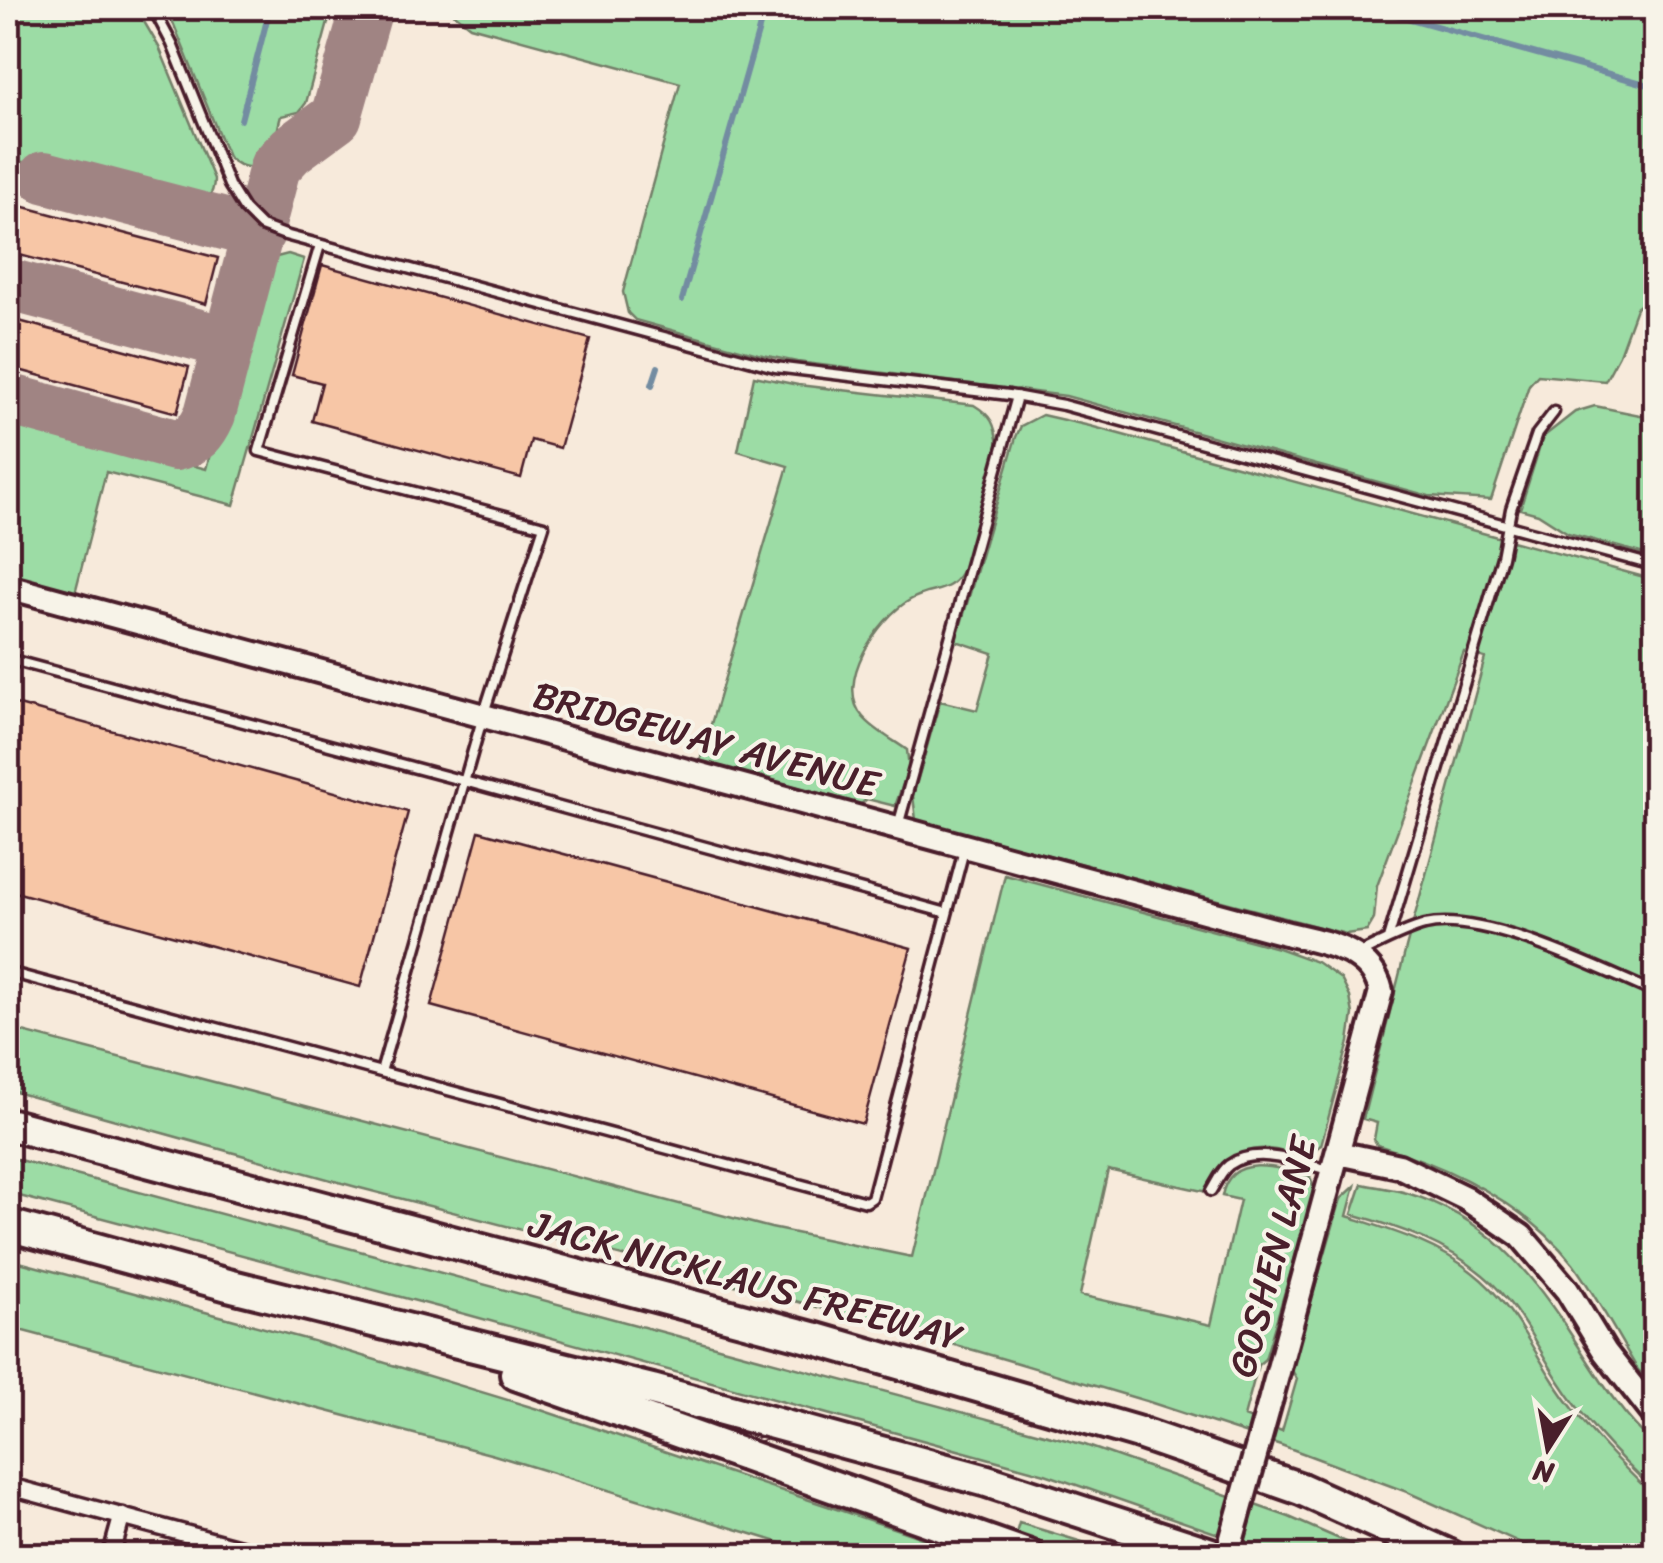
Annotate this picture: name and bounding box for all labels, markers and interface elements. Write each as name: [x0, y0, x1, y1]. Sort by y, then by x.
street label: BRIDGEWAY AVENUE: [526, 662, 888, 819]
street label: GOSHEN LANE: [1209, 1127, 1338, 1385]
street label: JACK NICKLAUS FREEWAY: [520, 1190, 971, 1371]
north arrow: [1498, 1398, 1598, 1498]
text: N: [1529, 1446, 1559, 1498]

